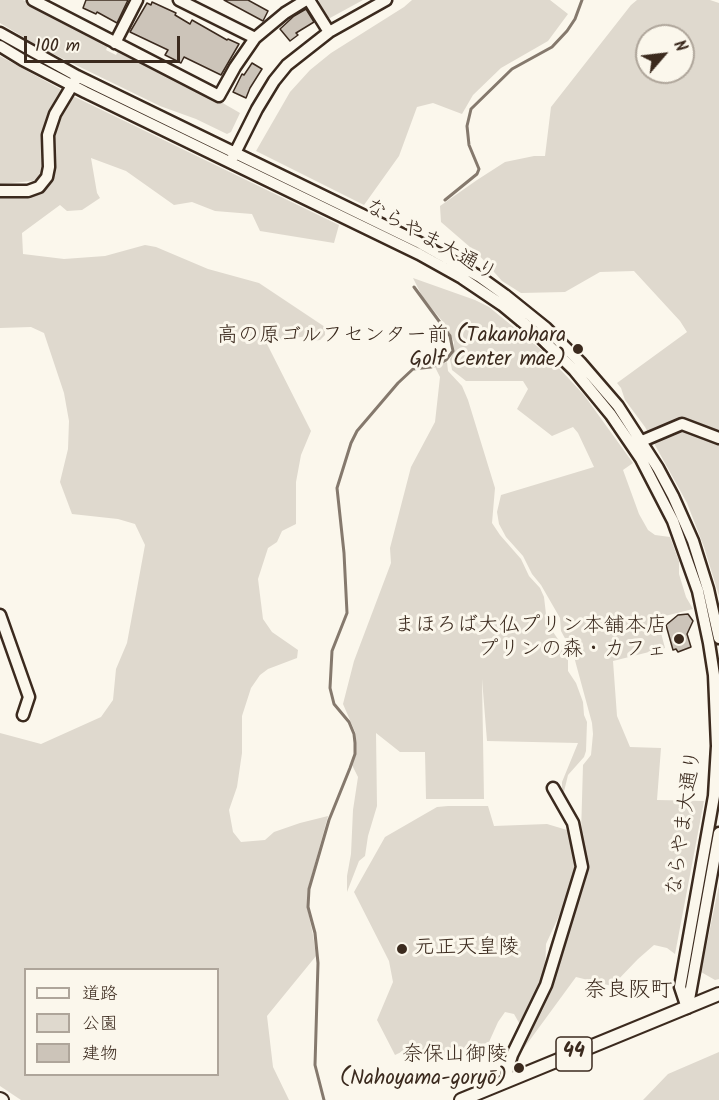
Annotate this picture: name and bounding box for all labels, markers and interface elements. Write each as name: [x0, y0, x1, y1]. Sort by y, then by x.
scale bar: [27, 24, 183, 62]
north arrow: [635, 24, 695, 84]
text: 100 m: [35, 32, 80, 61]
text: N: [666, 36, 693, 57]
street label: ならやま大通り: [360, 195, 500, 289]
place label: 高の原ゴルフセンター前 (Takanohara Golf Center mae): [217, 324, 566, 374]
marker: 高の原ゴルフセンター前 (Takanohara Golf Center mae): [571, 342, 585, 356]
place label: まほろば大仏プリン本舗本店 プリンの森・カフェ: [394, 614, 667, 664]
marker: まほろば大仏プリン本舗本店 プリンの森・カフェ: [672, 632, 686, 646]
street label: ならやま大通り: [663, 748, 709, 898]
place label: 元正天皇陵: [414, 936, 519, 962]
marker: 元正天皇陵: [395, 942, 409, 956]
legend: [24, 968, 219, 1076]
district label: 奈良阪町: [584, 979, 672, 1005]
text: 道路: [82, 980, 118, 1009]
text: 公園: [82, 1010, 118, 1039]
road number: 44: [556, 1037, 592, 1071]
text: 建物: [82, 1040, 118, 1069]
place label: 奈保山御陵 (Nahoyama-goryō): [340, 1043, 507, 1093]
marker: 奈保山御陵 (Nahoyama-goryō): [512, 1061, 526, 1075]

